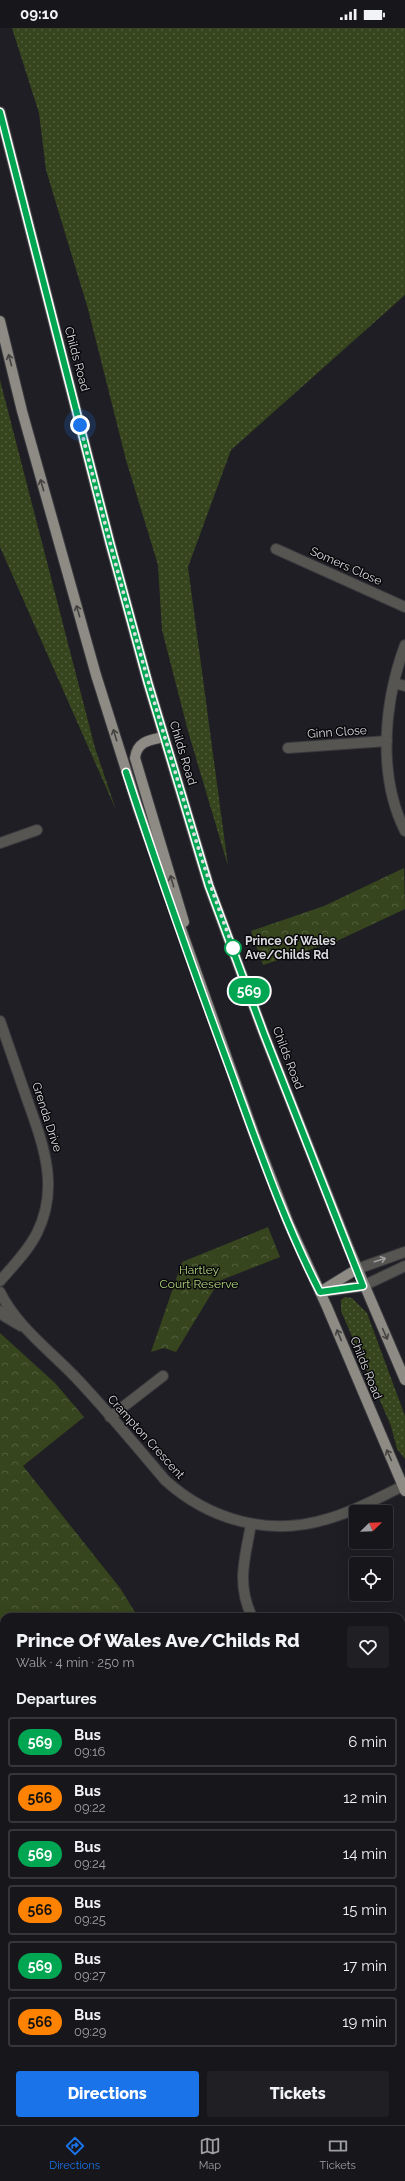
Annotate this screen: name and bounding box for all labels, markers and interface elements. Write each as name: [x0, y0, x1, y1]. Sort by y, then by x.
text: 09:10: [20, 5, 58, 23]
street label: Childs Road: [62, 325, 92, 393]
one-way arrow: [6, 353, 13, 366]
your location: [70, 415, 90, 435]
one-way arrow: [38, 479, 46, 492]
street label: Somers Close: [308, 544, 384, 588]
one-way arrow: [73, 604, 81, 617]
street label: Childs Road: [167, 719, 199, 787]
street label: Ginn Close: [307, 723, 367, 741]
one-way arrow: [111, 729, 118, 742]
one-way arrow: [168, 875, 176, 888]
place label: Prince Of Wales Ave/Childs Rd: [245, 934, 336, 962]
marker: Prince Of Wales Ave/Childs Rd: [224, 939, 242, 957]
line badge: 569: [226, 978, 272, 1004]
text: 569: [237, 983, 261, 999]
street label: Childs Road: [270, 1025, 306, 1091]
street label: Grenda Drive: [29, 1080, 65, 1154]
one-way arrow: [374, 1255, 386, 1263]
park label: Hartley Court Reserve: [160, 1263, 238, 1291]
one-way arrow: [382, 1328, 389, 1340]
one-way arrow: [334, 1330, 342, 1342]
street label: Childs Road: [347, 1335, 385, 1401]
street label: Crampton Crescent: [105, 1392, 187, 1482]
one-way arrow: [385, 1450, 392, 1462]
north arrow: [349, 1505, 393, 1549]
map controls: [349, 1505, 393, 1601]
button: locate: [349, 1557, 393, 1601]
button: heart: [347, 1626, 389, 1668]
text: Prince Of Wales Ave/Childs Rd: [16, 1629, 300, 1651]
text: Walk · 4 min · 250 m: [16, 1655, 134, 1670]
text: Departures: [16, 1690, 97, 1708]
text: Bus: [74, 1726, 101, 1744]
text: 6 min: [348, 1733, 387, 1751]
text: 569: [28, 1734, 52, 1750]
text: 09:16: [74, 1744, 105, 1759]
text: Bus: [74, 1782, 101, 1800]
text: 12 min: [343, 1789, 387, 1807]
text: 566: [28, 1790, 52, 1806]
text: 09:22: [74, 1800, 106, 1815]
text: Bus: [74, 1838, 101, 1856]
text: 14 min: [343, 1845, 387, 1863]
text: 569: [28, 1846, 52, 1862]
text: 09:24: [74, 1856, 106, 1871]
text: Bus: [74, 1894, 101, 1912]
text: 15 min: [343, 1901, 387, 1919]
text: 566: [28, 1902, 52, 1918]
text: 09:25: [74, 1912, 106, 1927]
text: Bus: [74, 1950, 101, 1968]
text: 17 min: [343, 1957, 387, 1975]
text: 569: [28, 1958, 52, 1974]
text: 09:27: [74, 1968, 106, 1983]
text: Bus: [74, 2006, 101, 2024]
text: 19 min: [342, 2013, 387, 2031]
text: 566: [28, 2014, 52, 2030]
text: 09:29: [74, 2024, 106, 2039]
button: Directions: [16, 2071, 199, 2117]
button: Tickets: [207, 2071, 389, 2117]
tab: Directions: [49, 2135, 100, 2172]
tab: Map: [199, 2135, 221, 2172]
tab: Tickets: [320, 2135, 356, 2172]

